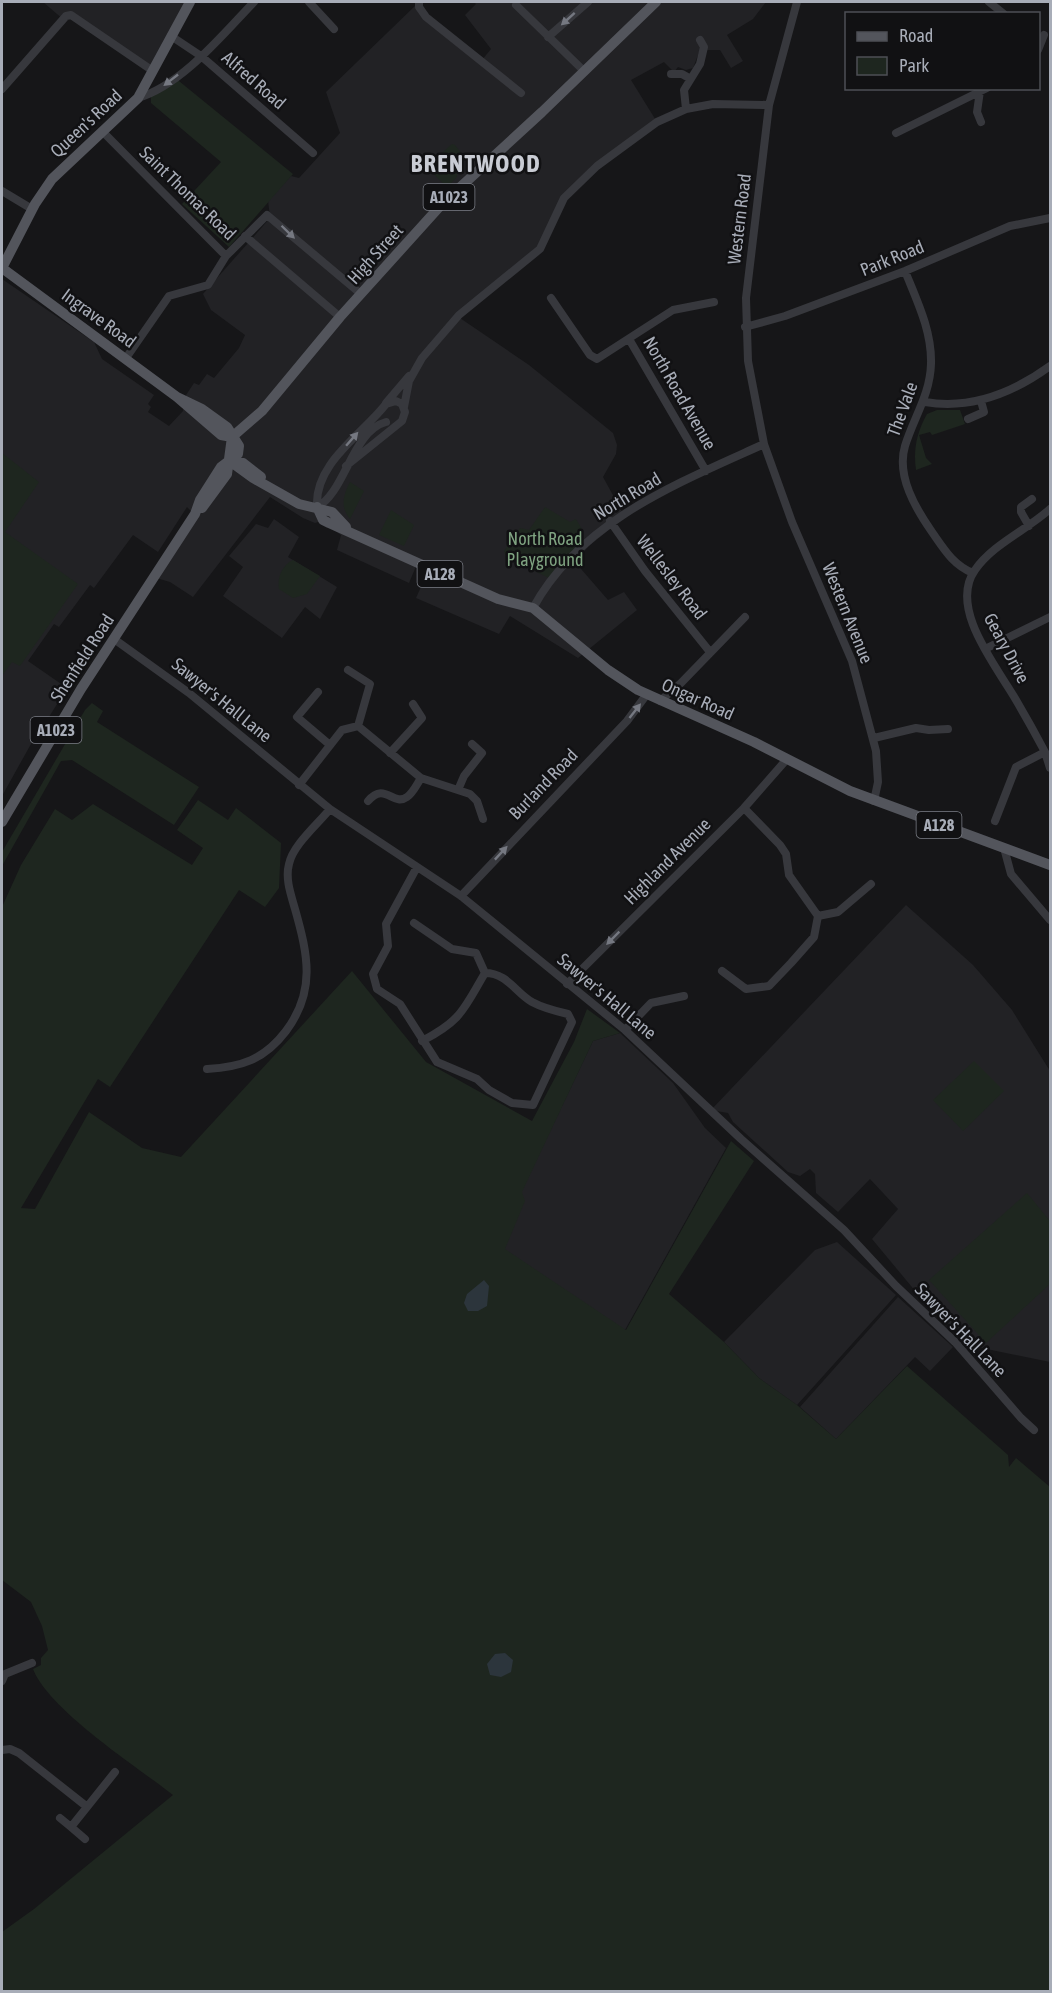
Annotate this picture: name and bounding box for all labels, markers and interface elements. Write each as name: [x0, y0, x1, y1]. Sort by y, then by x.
one-way arrow: [561, 12, 576, 25]
legend: [845, 12, 1040, 90]
text: Road: [899, 25, 933, 46]
street label: Alfred Road: [218, 47, 290, 113]
text: Park: [899, 55, 929, 76]
one-way arrow: [163, 73, 178, 85]
street label: Queen's Road: [46, 85, 126, 161]
street label: Saint Thomas Road: [135, 142, 241, 244]
district label: BRENTWOOD: [411, 150, 541, 177]
street label: Western Road: [723, 173, 755, 265]
road number: A1023: [424, 184, 474, 210]
street label: High Street: [343, 220, 407, 288]
one-way arrow: [280, 225, 295, 239]
street label: Park Road: [857, 236, 927, 280]
street label: Ingrave Road: [58, 284, 140, 352]
street label: North Road Avenue: [639, 333, 721, 453]
street label: The Vale: [883, 379, 921, 439]
one-way arrow: [345, 432, 358, 447]
street label: North Road: [589, 468, 665, 524]
park label: North Road Playground: [507, 528, 583, 570]
street label: Wellesley Road: [633, 531, 711, 623]
street label: Western Avenue: [818, 560, 878, 666]
road number: A128: [418, 561, 462, 587]
street label: Geary Drive: [980, 609, 1034, 687]
street label: Shenfield Road: [46, 610, 118, 706]
street label: Sawyer's Hall Lane: [168, 653, 276, 747]
street label: Ongar Road: [658, 674, 738, 724]
one-way arrow: [629, 704, 641, 719]
road number: A1023: [31, 717, 82, 743]
street label: Burland Road: [504, 744, 582, 824]
road number: A128: [916, 812, 962, 838]
street label: Highland Avenue: [619, 813, 715, 909]
one-way arrow: [494, 846, 507, 861]
one-way arrow: [605, 931, 620, 945]
street label: Sawyer's Hall Lane: [553, 949, 661, 1043]
street label: Sawyer's Hall Lane: [911, 1279, 1011, 1381]

